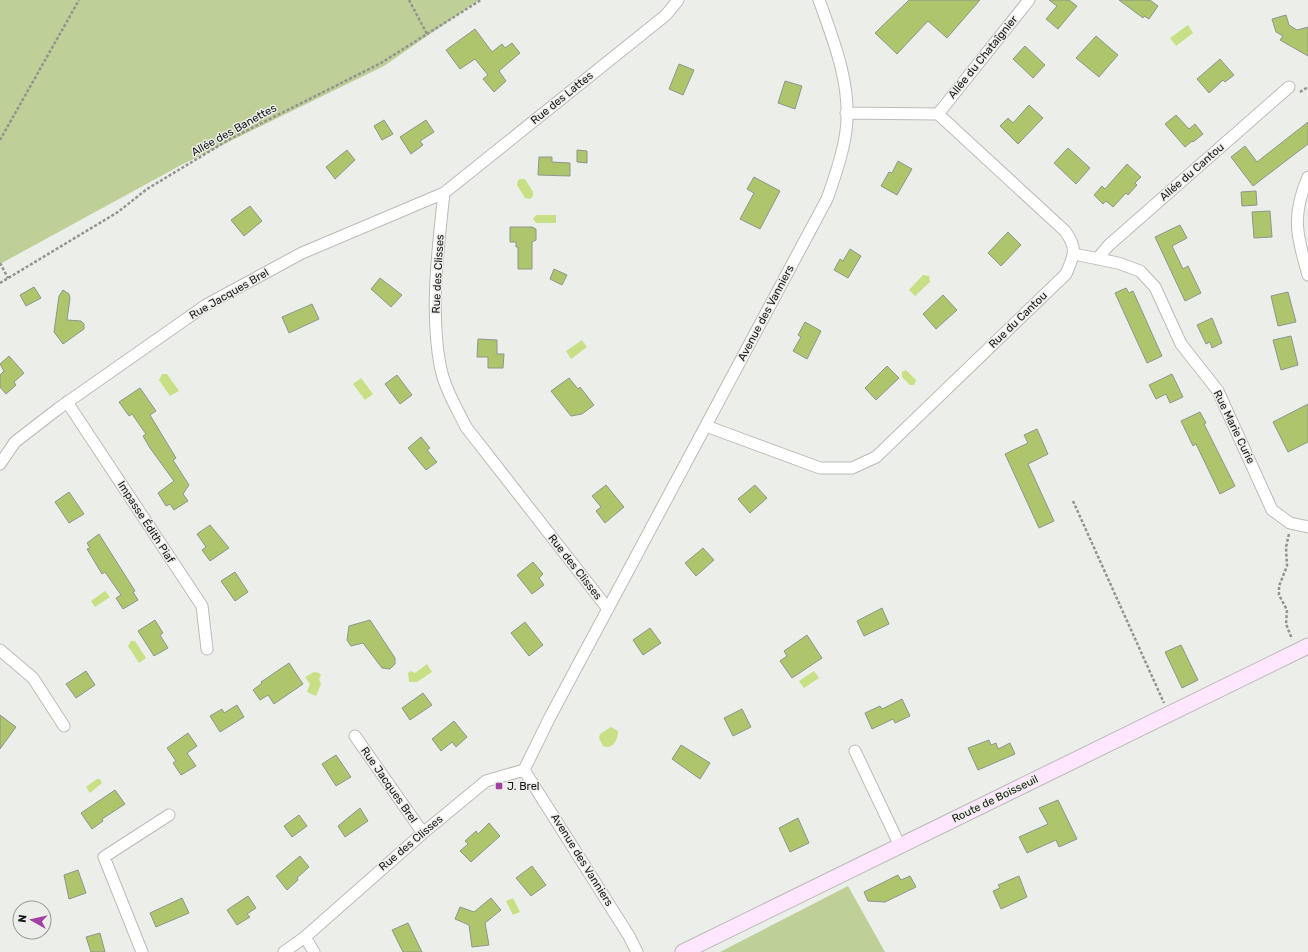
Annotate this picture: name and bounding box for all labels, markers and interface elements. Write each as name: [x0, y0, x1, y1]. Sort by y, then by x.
street label: Allée du Chataîgnier: [946, 12, 1021, 101]
street label: Rue des Lattes: [528, 69, 596, 127]
street label: Allée des Banettes: [189, 101, 279, 159]
street label: Allée du Cantou: [1157, 141, 1227, 203]
street label: Rue des Clisses: [429, 234, 447, 314]
street label: Avenue des Vanniers: [735, 263, 797, 363]
street label: Rue Jacques Brel: [187, 266, 271, 322]
street label: Rue du Cantou: [986, 289, 1050, 351]
street label: Rue Marie Curie: [1211, 388, 1257, 466]
street label: Impasse Édith Piaf: [115, 479, 178, 566]
street label: Rue des Clisses: [545, 532, 605, 603]
street label: Rue Jacques Brel: [358, 745, 420, 825]
street label: Route de Boisseuil: [950, 772, 1040, 826]
place label: J. Brel: [507, 780, 539, 793]
marker: J. Brel: [494, 781, 504, 791]
street label: Avenue des Vanniers: [548, 811, 616, 909]
street label: Rue des Clisses: [376, 812, 446, 873]
north arrow: [12, 900, 52, 940]
text: N: [16, 914, 30, 924]

